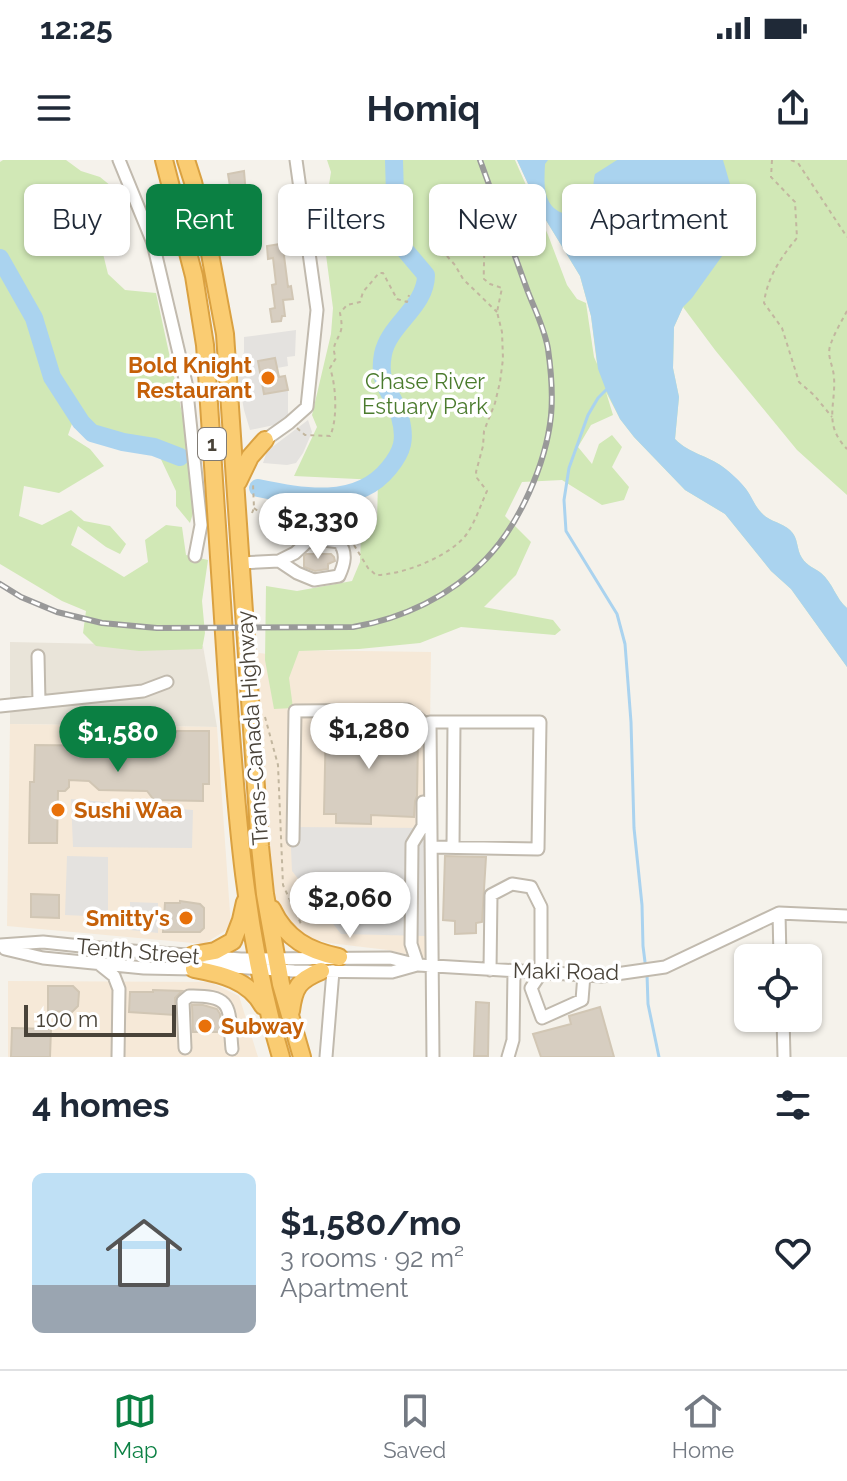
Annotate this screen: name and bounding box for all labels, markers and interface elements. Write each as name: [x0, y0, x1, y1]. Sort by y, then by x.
text: 12:25: [40, 11, 113, 46]
icon: menu: [32, 86, 76, 130]
icon: share: [771, 86, 815, 130]
text: Homiq: [367, 87, 480, 129]
chip: Buy: [24, 184, 130, 256]
chip: Rent: [146, 184, 262, 256]
chip: Filters: [278, 184, 413, 256]
chip: New: [429, 184, 546, 256]
chip: Apartment: [562, 184, 756, 256]
place label: Bold Knight Restaurant: [128, 352, 253, 403]
park label: Chase River Estuary Park: [362, 368, 488, 419]
marker: Bold Knight Restaurant: [259, 369, 277, 387]
road number: 1: [198, 428, 226, 460]
pin: $2,330: [253, 493, 383, 561]
text: $2,330: [277, 504, 359, 534]
street label: Trans-Canada Highway: [231, 610, 273, 846]
pin: $1,280: [304, 703, 434, 771]
pin: $1,580: [53, 706, 183, 774]
text: $1,280: [328, 714, 410, 744]
text: $1,580: [77, 717, 159, 747]
place label: Sushi Waa: [74, 797, 182, 823]
marker: Sushi Waa: [49, 801, 67, 819]
pin: $2,060: [285, 872, 415, 940]
text: $2,060: [308, 883, 392, 913]
place label: Smitty's: [86, 905, 170, 931]
marker: Smitty's: [177, 909, 195, 927]
street label: Tenth Street: [75, 933, 201, 969]
map controls: [734, 944, 822, 1032]
button: locate: [734, 944, 822, 1032]
street label: Maki Road: [513, 957, 619, 985]
scale bar: [24, 1001, 176, 1037]
text: 100 m: [36, 1006, 98, 1032]
place label: Subway: [221, 1013, 304, 1039]
marker: Subway: [196, 1017, 214, 1035]
icon: filters: [771, 1083, 815, 1127]
text: 4 homes: [32, 1085, 170, 1125]
text: $1,580/mo: [280, 1203, 461, 1243]
icon: home: [96, 1205, 192, 1301]
icon: heart: [771, 1231, 815, 1275]
text: 3 rooms · 92 m²: [280, 1243, 464, 1273]
text: Apartment: [280, 1273, 409, 1303]
tab: Map: [113, 1389, 158, 1463]
tab: Saved: [383, 1389, 446, 1463]
tab: Home: [672, 1389, 734, 1463]

